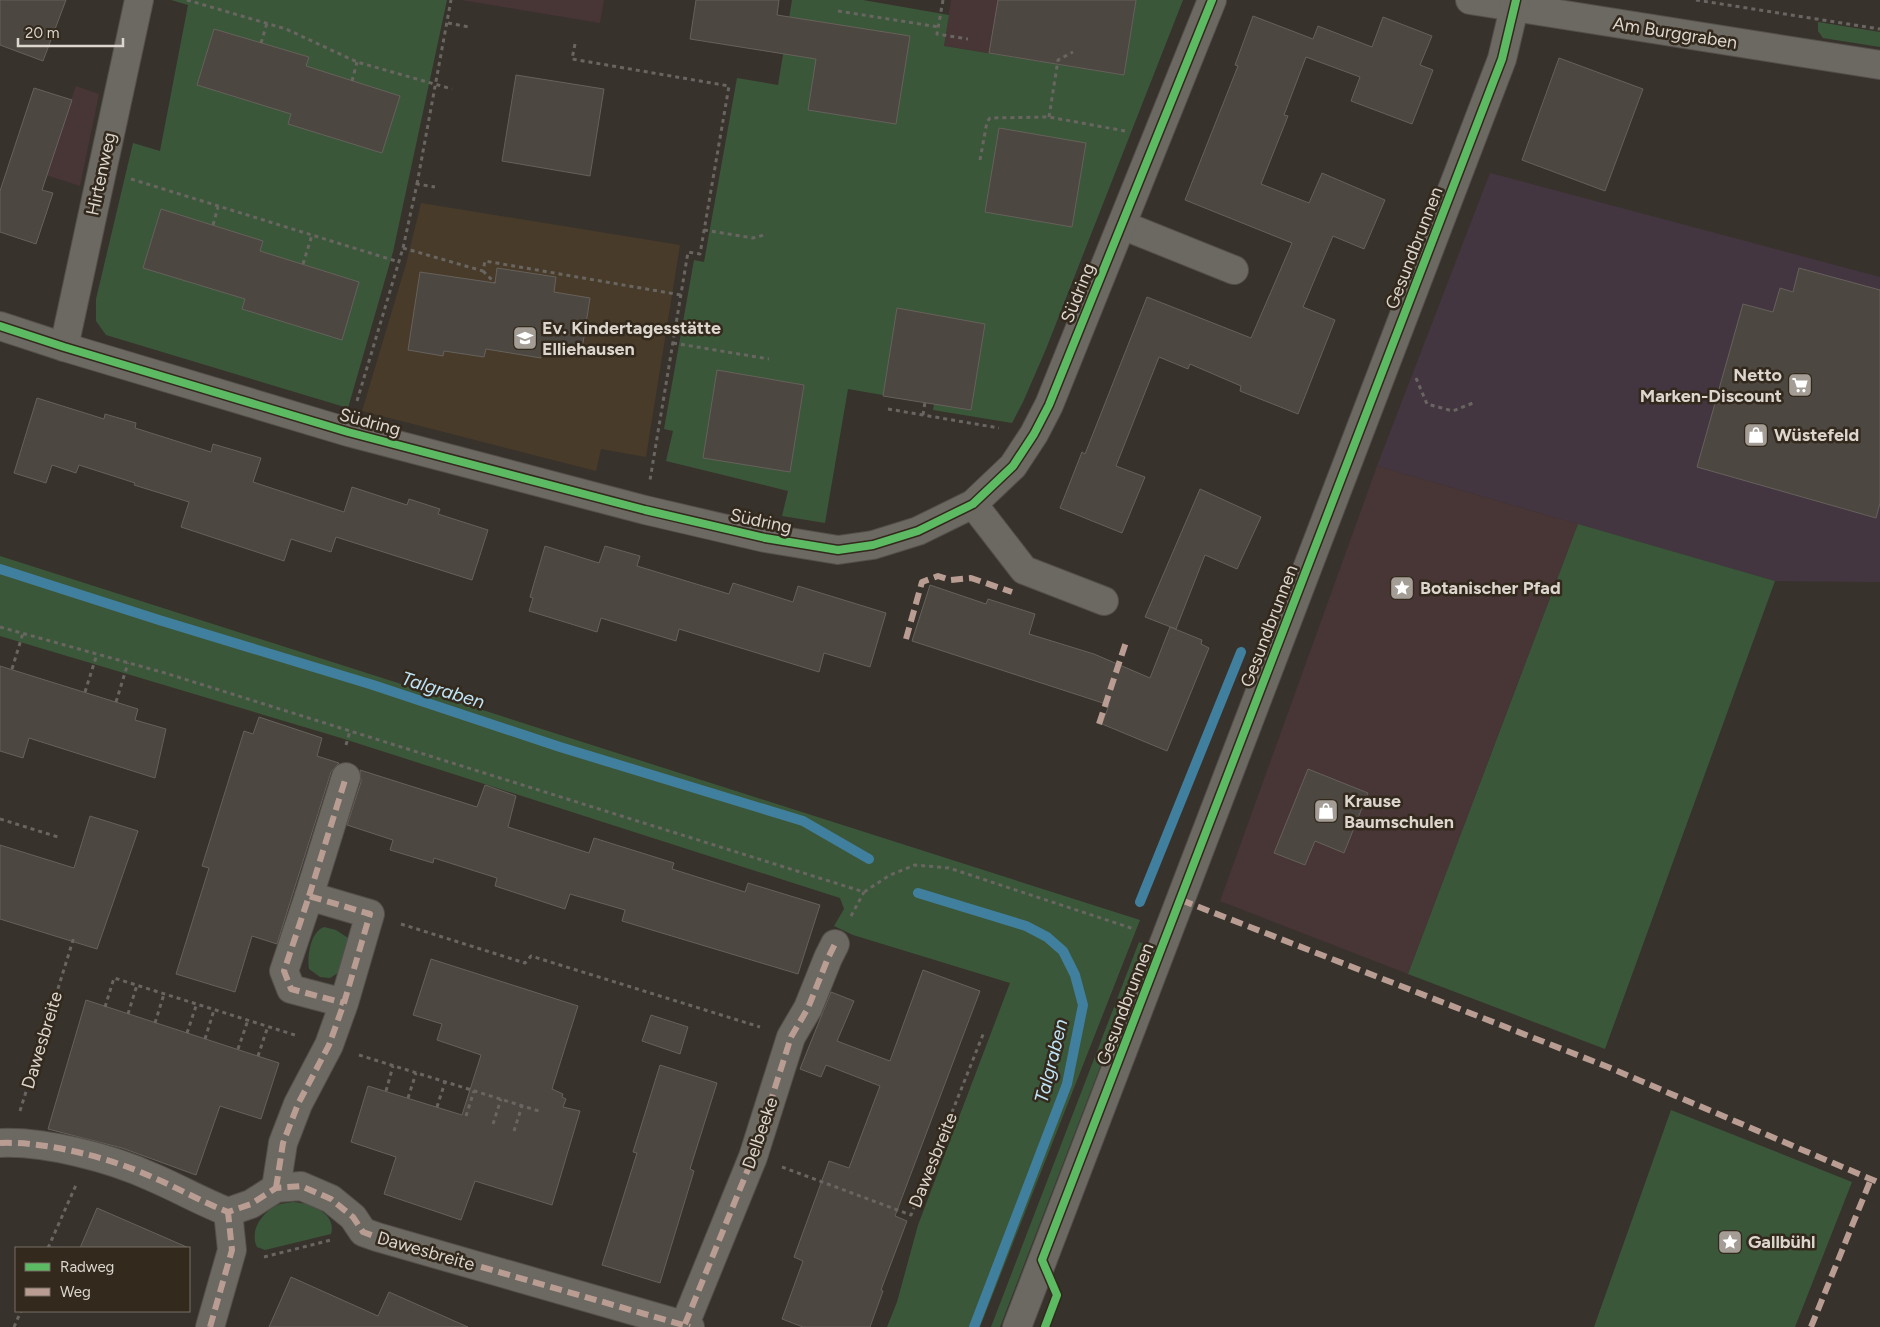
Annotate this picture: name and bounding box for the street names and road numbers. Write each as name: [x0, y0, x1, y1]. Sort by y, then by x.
street label: Am Burggraben: [1611, 12, 1739, 54]
street label: Hirtenweg: [81, 130, 121, 218]
street label: Gesundbrunnen: [1381, 184, 1447, 312]
street label: Südring: [1056, 260, 1100, 326]
street label: Südring: [337, 403, 403, 441]
street label: Südring: [728, 504, 794, 538]
street label: Gesundbrunnen: [1236, 562, 1302, 690]
street label: Gesundbrunnen: [1092, 940, 1158, 1068]
street label: Dawesbreite: [17, 988, 67, 1091]
street label: Delbeeke: [737, 1094, 783, 1172]
street label: Dawesbreite: [904, 1109, 962, 1211]
street label: Dawesbreite: [375, 1227, 478, 1276]

